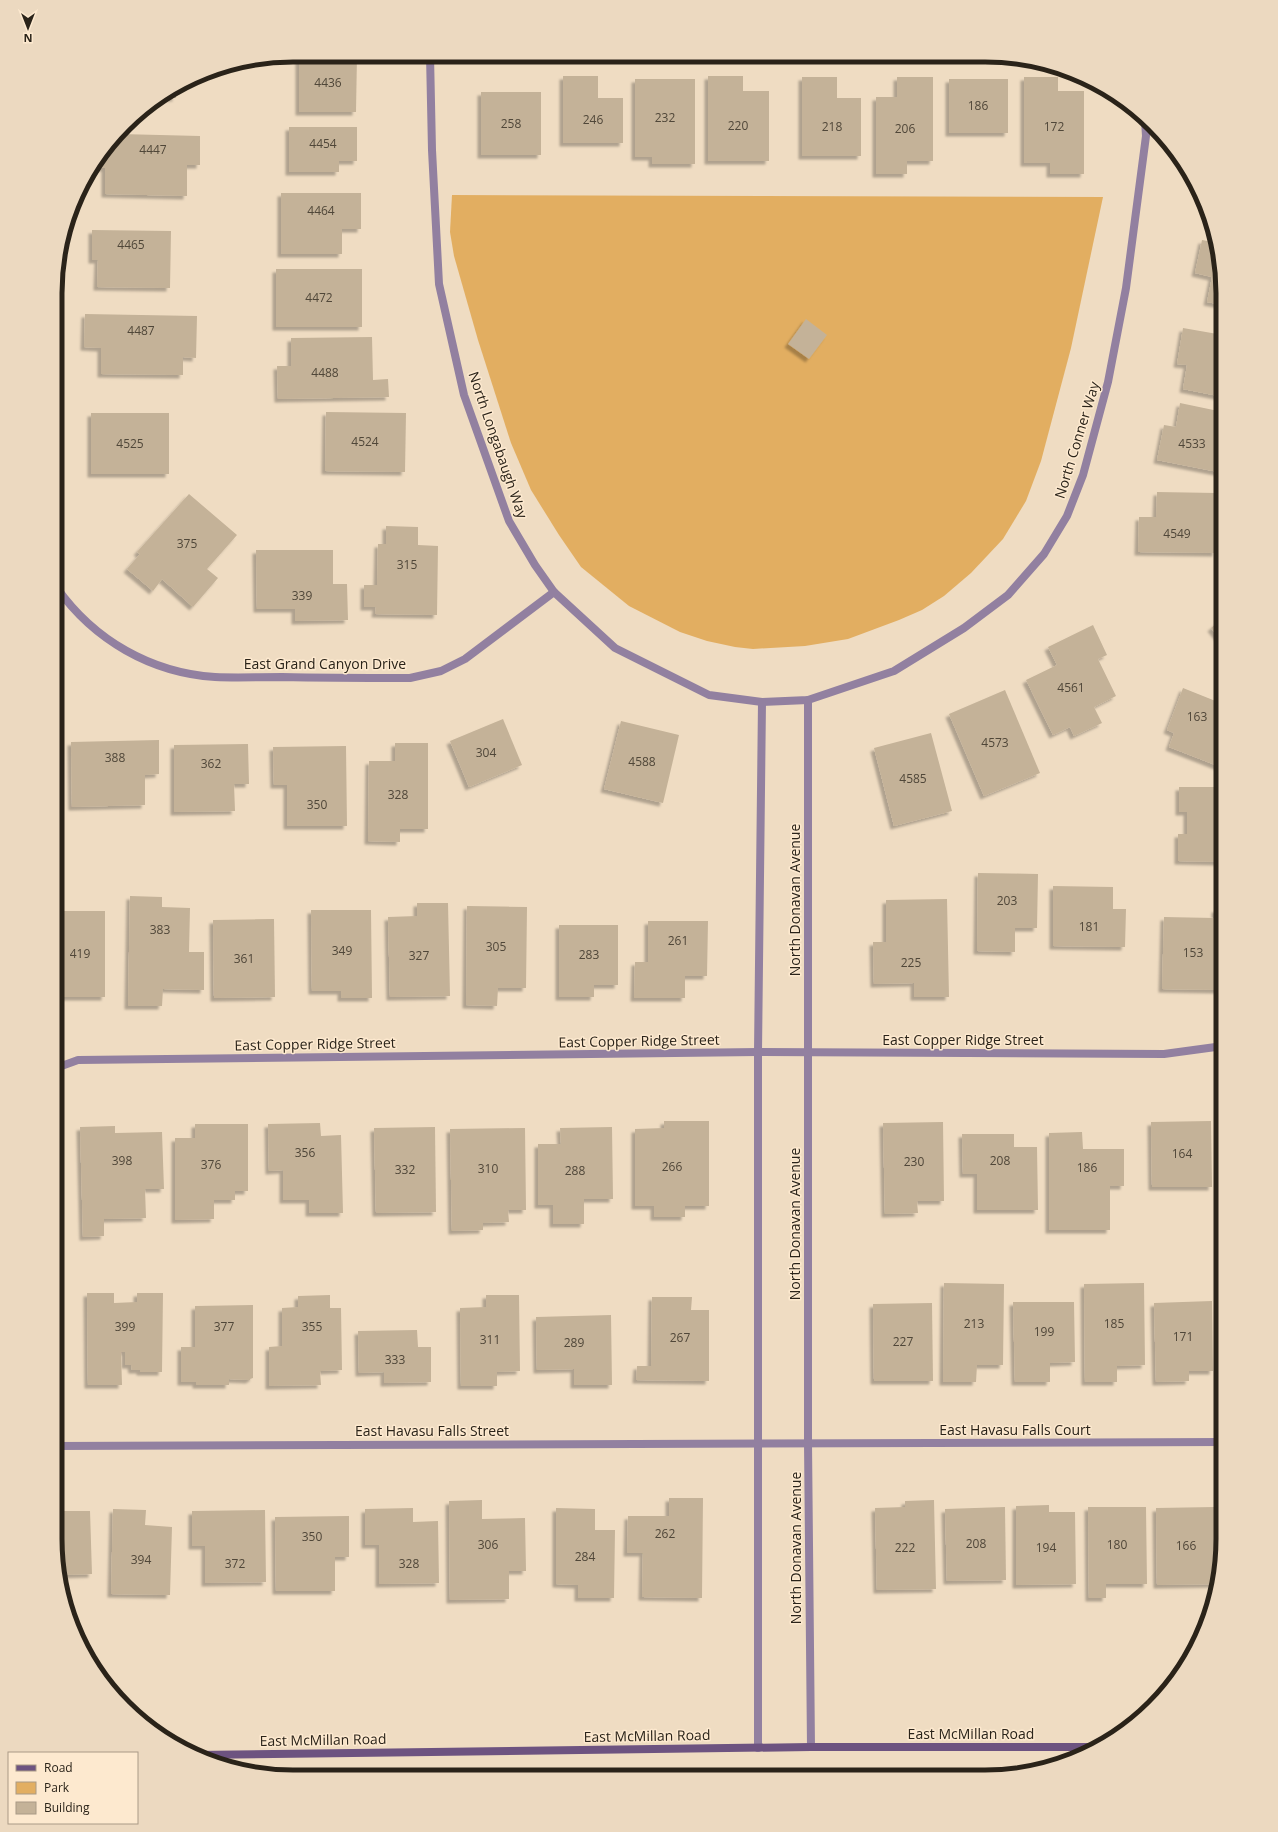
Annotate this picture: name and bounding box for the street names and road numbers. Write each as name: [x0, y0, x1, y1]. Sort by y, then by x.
street label: North Longabaugh Way: [464, 369, 533, 522]
street label: North Conner Way: [1050, 378, 1104, 501]
street label: East Grand Canyon Drive: [244, 654, 406, 673]
street label: North Donavan Avenue: [785, 824, 804, 976]
street label: East Copper Ridge Street: [558, 1030, 720, 1051]
street label: East Copper Ridge Street: [882, 1030, 1044, 1049]
street label: East Copper Ridge Street: [234, 1033, 396, 1054]
street label: North Donavan Avenue: [785, 1148, 804, 1300]
street label: East Havasu Falls Court: [939, 1420, 1091, 1439]
street label: East Havasu Falls Street: [355, 1421, 509, 1440]
street label: North Donavan Avenue: [786, 1472, 805, 1624]
street label: East McMillan Road: [908, 1724, 1034, 1743]
street label: East McMillan Road: [583, 1725, 711, 1746]
street label: East McMillan Road: [259, 1729, 387, 1750]

